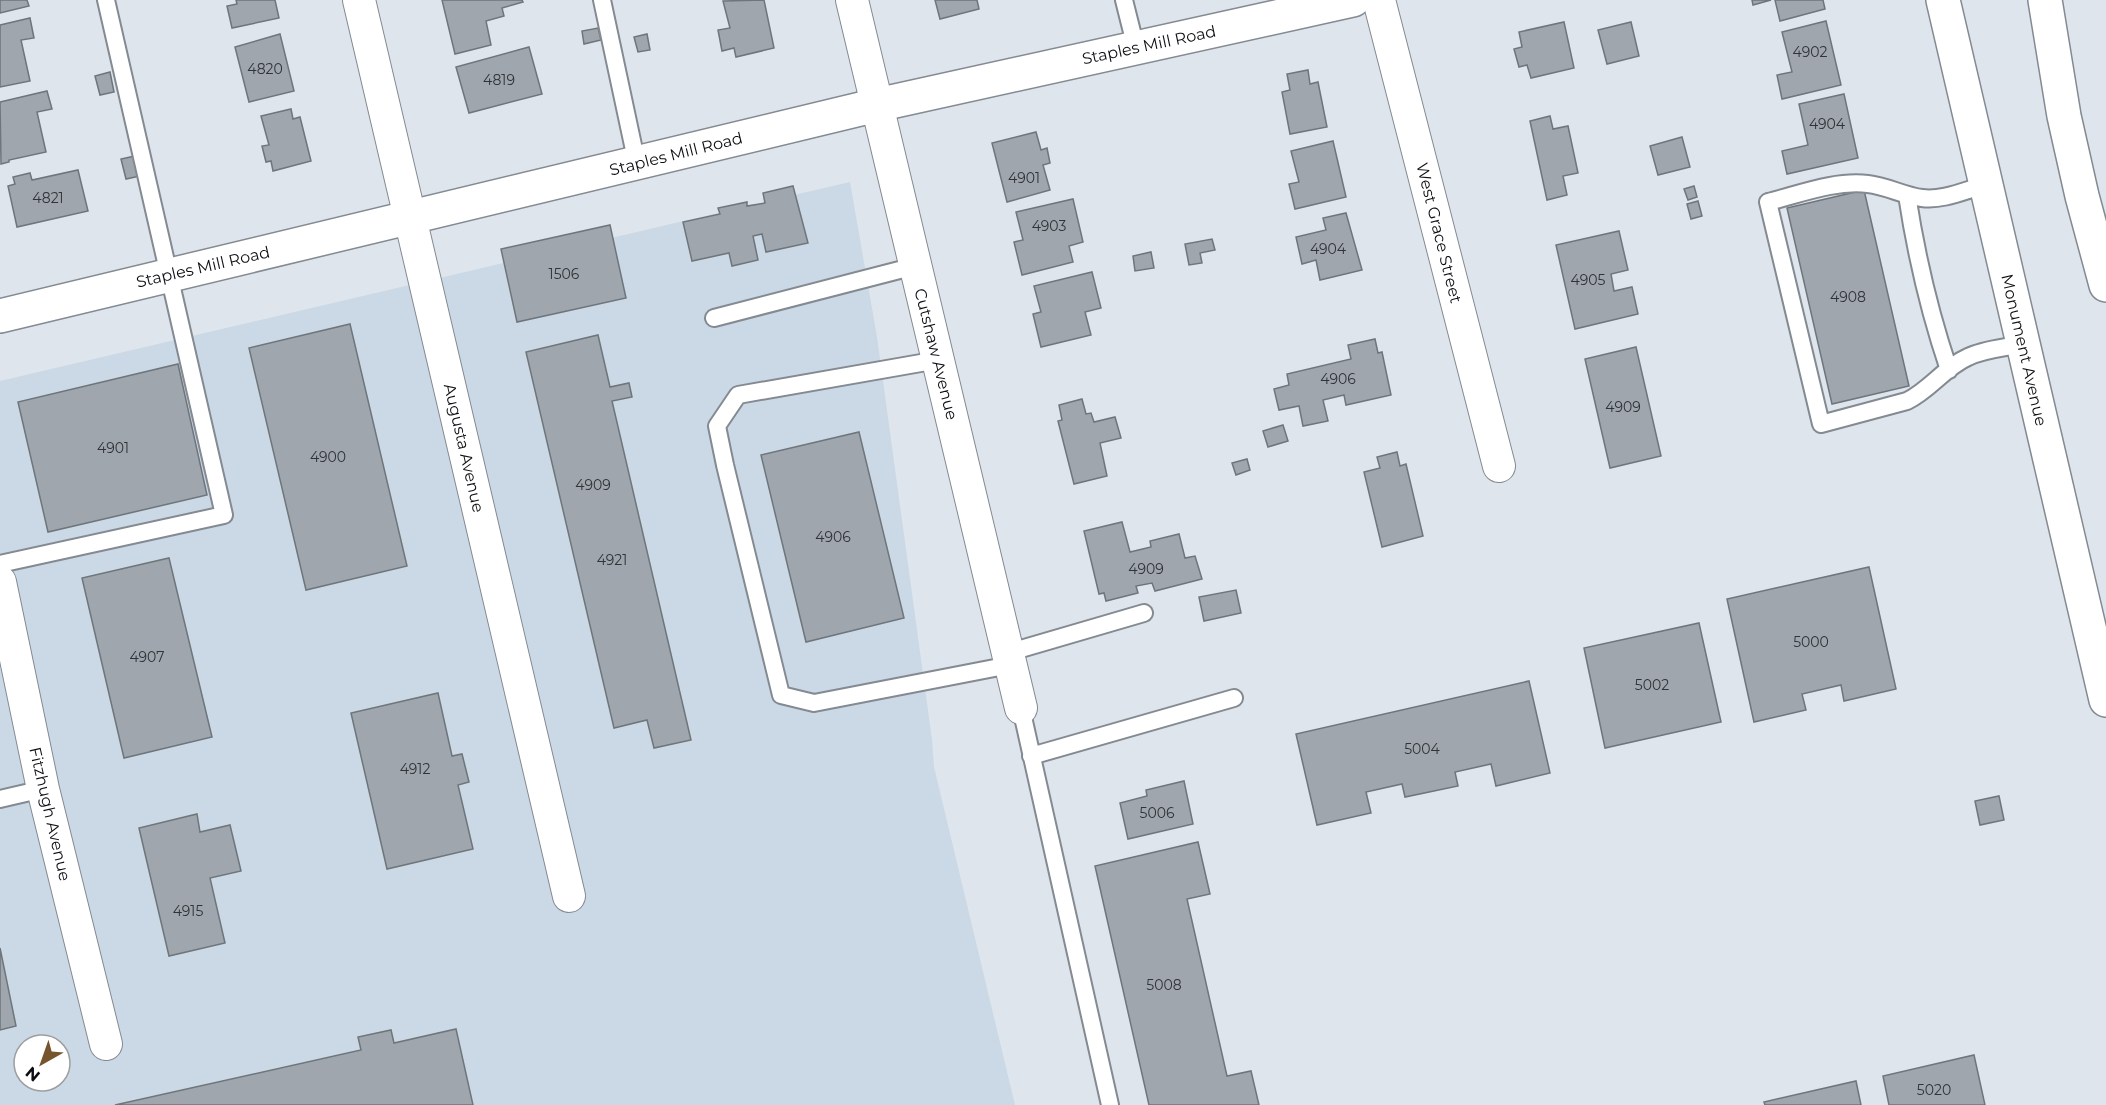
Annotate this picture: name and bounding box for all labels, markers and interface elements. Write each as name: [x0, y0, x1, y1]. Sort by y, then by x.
street label: Staples Mill Road: [1080, 22, 1218, 68]
house number: 4902: [1793, 43, 1827, 61]
house number: 4820: [247, 60, 283, 78]
house number: 4819: [483, 71, 515, 89]
house number: 4904: [1809, 115, 1846, 133]
street label: Staples Mill Road: [607, 128, 745, 180]
street label: West Grace Street: [1412, 161, 1466, 306]
house number: 4901: [1008, 169, 1040, 187]
house number: 4821: [32, 189, 64, 207]
house number: 4903: [1032, 217, 1066, 235]
house number: 4904: [1310, 240, 1347, 258]
street label: Staples Mill Road: [134, 242, 272, 292]
house number: 1506: [549, 265, 580, 283]
house number: 4905: [1571, 271, 1606, 289]
street label: Monument Avenue: [1997, 272, 2051, 428]
street label: Cutshaw Avenue: [910, 286, 962, 422]
house number: 4908: [1830, 288, 1866, 306]
house number: 4906: [1320, 370, 1356, 388]
street label: Augusta Avenue: [440, 382, 488, 514]
house number: 4909: [1605, 398, 1641, 416]
house number: 4901: [97, 439, 129, 457]
house number: 4900: [310, 448, 346, 466]
house number: 4909: [575, 476, 611, 494]
house number: 4906: [815, 528, 851, 546]
house number: 4921: [597, 551, 627, 569]
house number: 4909: [1128, 560, 1164, 578]
house number: 5000: [1793, 633, 1829, 651]
house number: 4907: [129, 648, 165, 666]
house number: 5002: [1635, 676, 1669, 694]
house number: 5004: [1404, 740, 1441, 758]
street label: Fitzhugh Avenue: [25, 745, 75, 883]
house number: 4912: [400, 760, 430, 778]
house number: 5006: [1140, 804, 1175, 822]
house number: 4915: [173, 902, 203, 920]
house number: 5008: [1146, 976, 1182, 994]
north arrow: [12, 1033, 72, 1093]
text: N: [22, 1063, 44, 1086]
house number: 5020: [1917, 1081, 1951, 1099]

